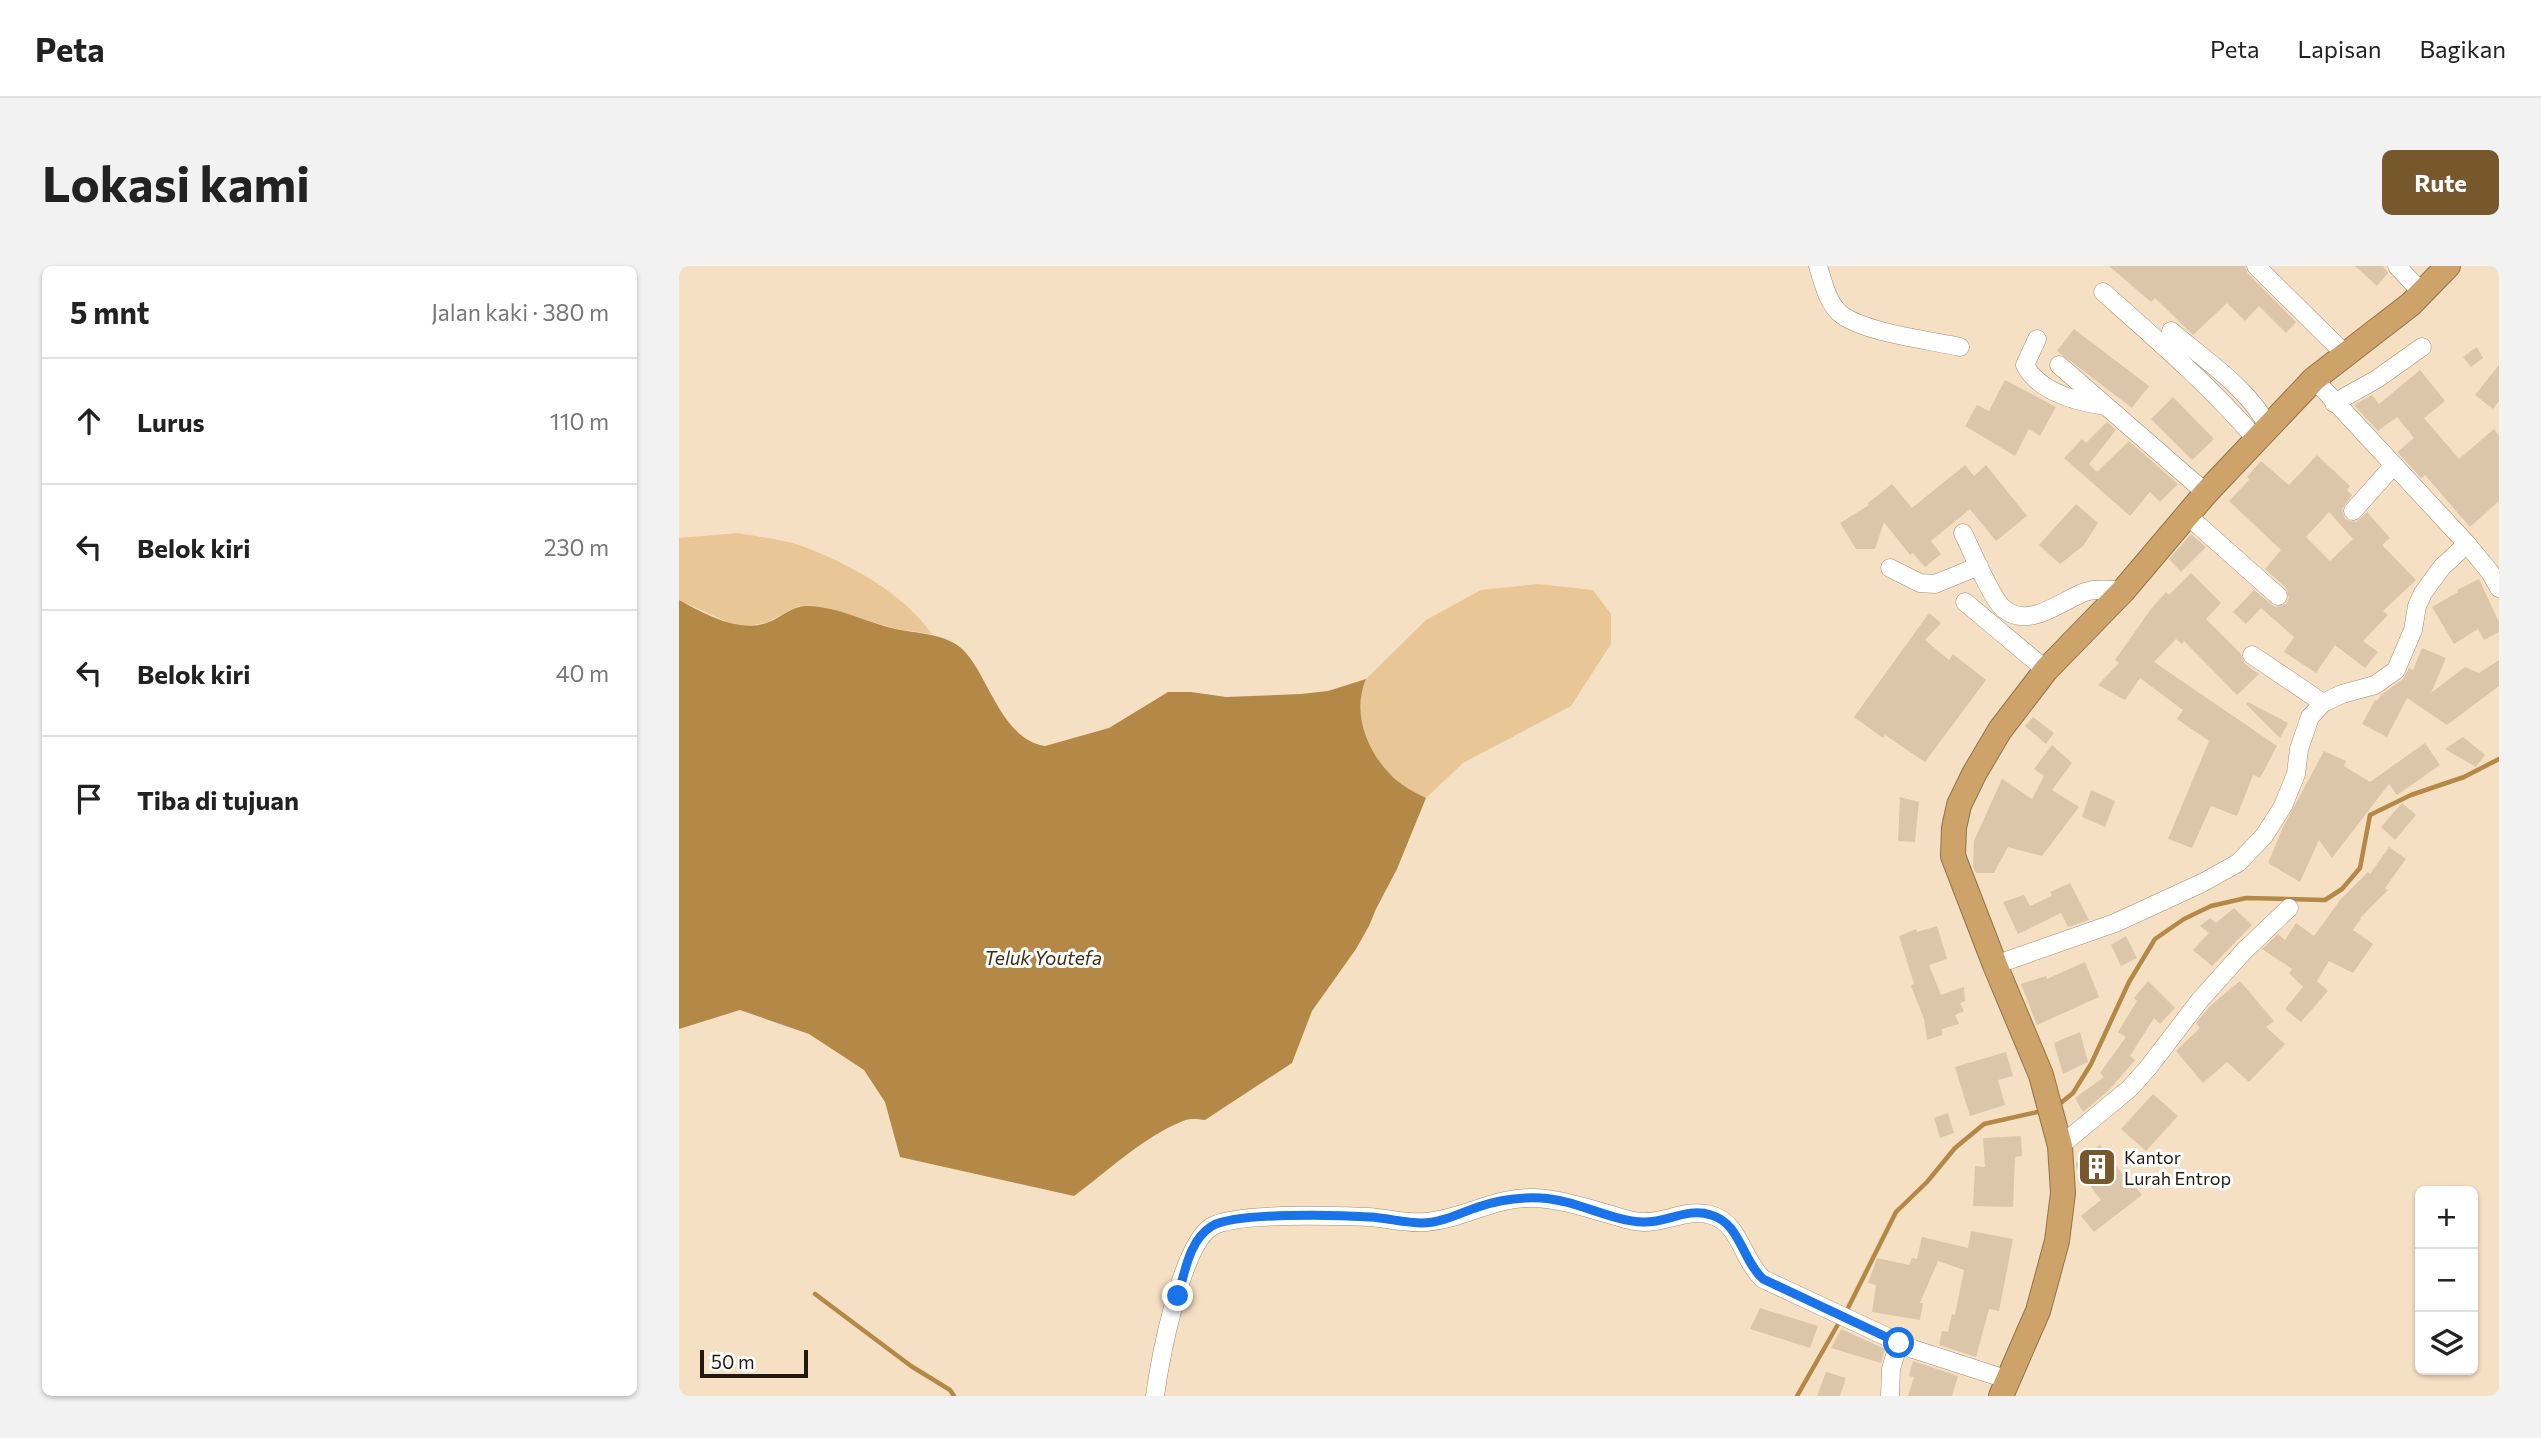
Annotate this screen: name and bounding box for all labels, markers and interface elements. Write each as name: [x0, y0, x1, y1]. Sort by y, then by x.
text: Peta: [35, 28, 105, 69]
text: Peta: [2210, 34, 2260, 63]
text: Lapisan: [2298, 34, 2381, 63]
text: Bagikan: [2419, 34, 2506, 63]
button: Rute: [2382, 150, 2499, 215]
text: Lokasi kami: [42, 152, 310, 212]
text: 5 mnt: [70, 293, 149, 330]
text: Jalan kaki · 380 m: [431, 298, 609, 326]
icon: ahead: [70, 402, 108, 440]
text: Lurus: [137, 406, 205, 437]
text: 110 m: [550, 407, 609, 435]
icon: left: [70, 528, 108, 566]
text: Belok kiri: [137, 532, 251, 563]
text: 230 m: [544, 533, 609, 561]
icon: left: [70, 654, 108, 692]
text: Belok kiri: [137, 658, 251, 689]
text: 40 m: [556, 659, 609, 687]
icon: arrive: [70, 780, 108, 818]
text: Tiba di tujuan: [137, 784, 299, 815]
water label: Teluk Youtefa: [984, 946, 1102, 969]
building icon: Kantor Lurah Entrop: [2076, 1146, 2118, 1188]
place label: Kantor Lurah Entrop: [2124, 1146, 2231, 1189]
map controls: [2415, 1186, 2478, 1375]
button: +: [2415, 1186, 2478, 1249]
button: −: [2415, 1249, 2478, 1312]
route end: [1162, 1280, 1193, 1311]
button: layers: [2415, 1312, 2478, 1375]
route start: [1883, 1327, 1914, 1358]
scale bar: [700, 1347, 809, 1379]
text: 50 m: [711, 1350, 755, 1373]

